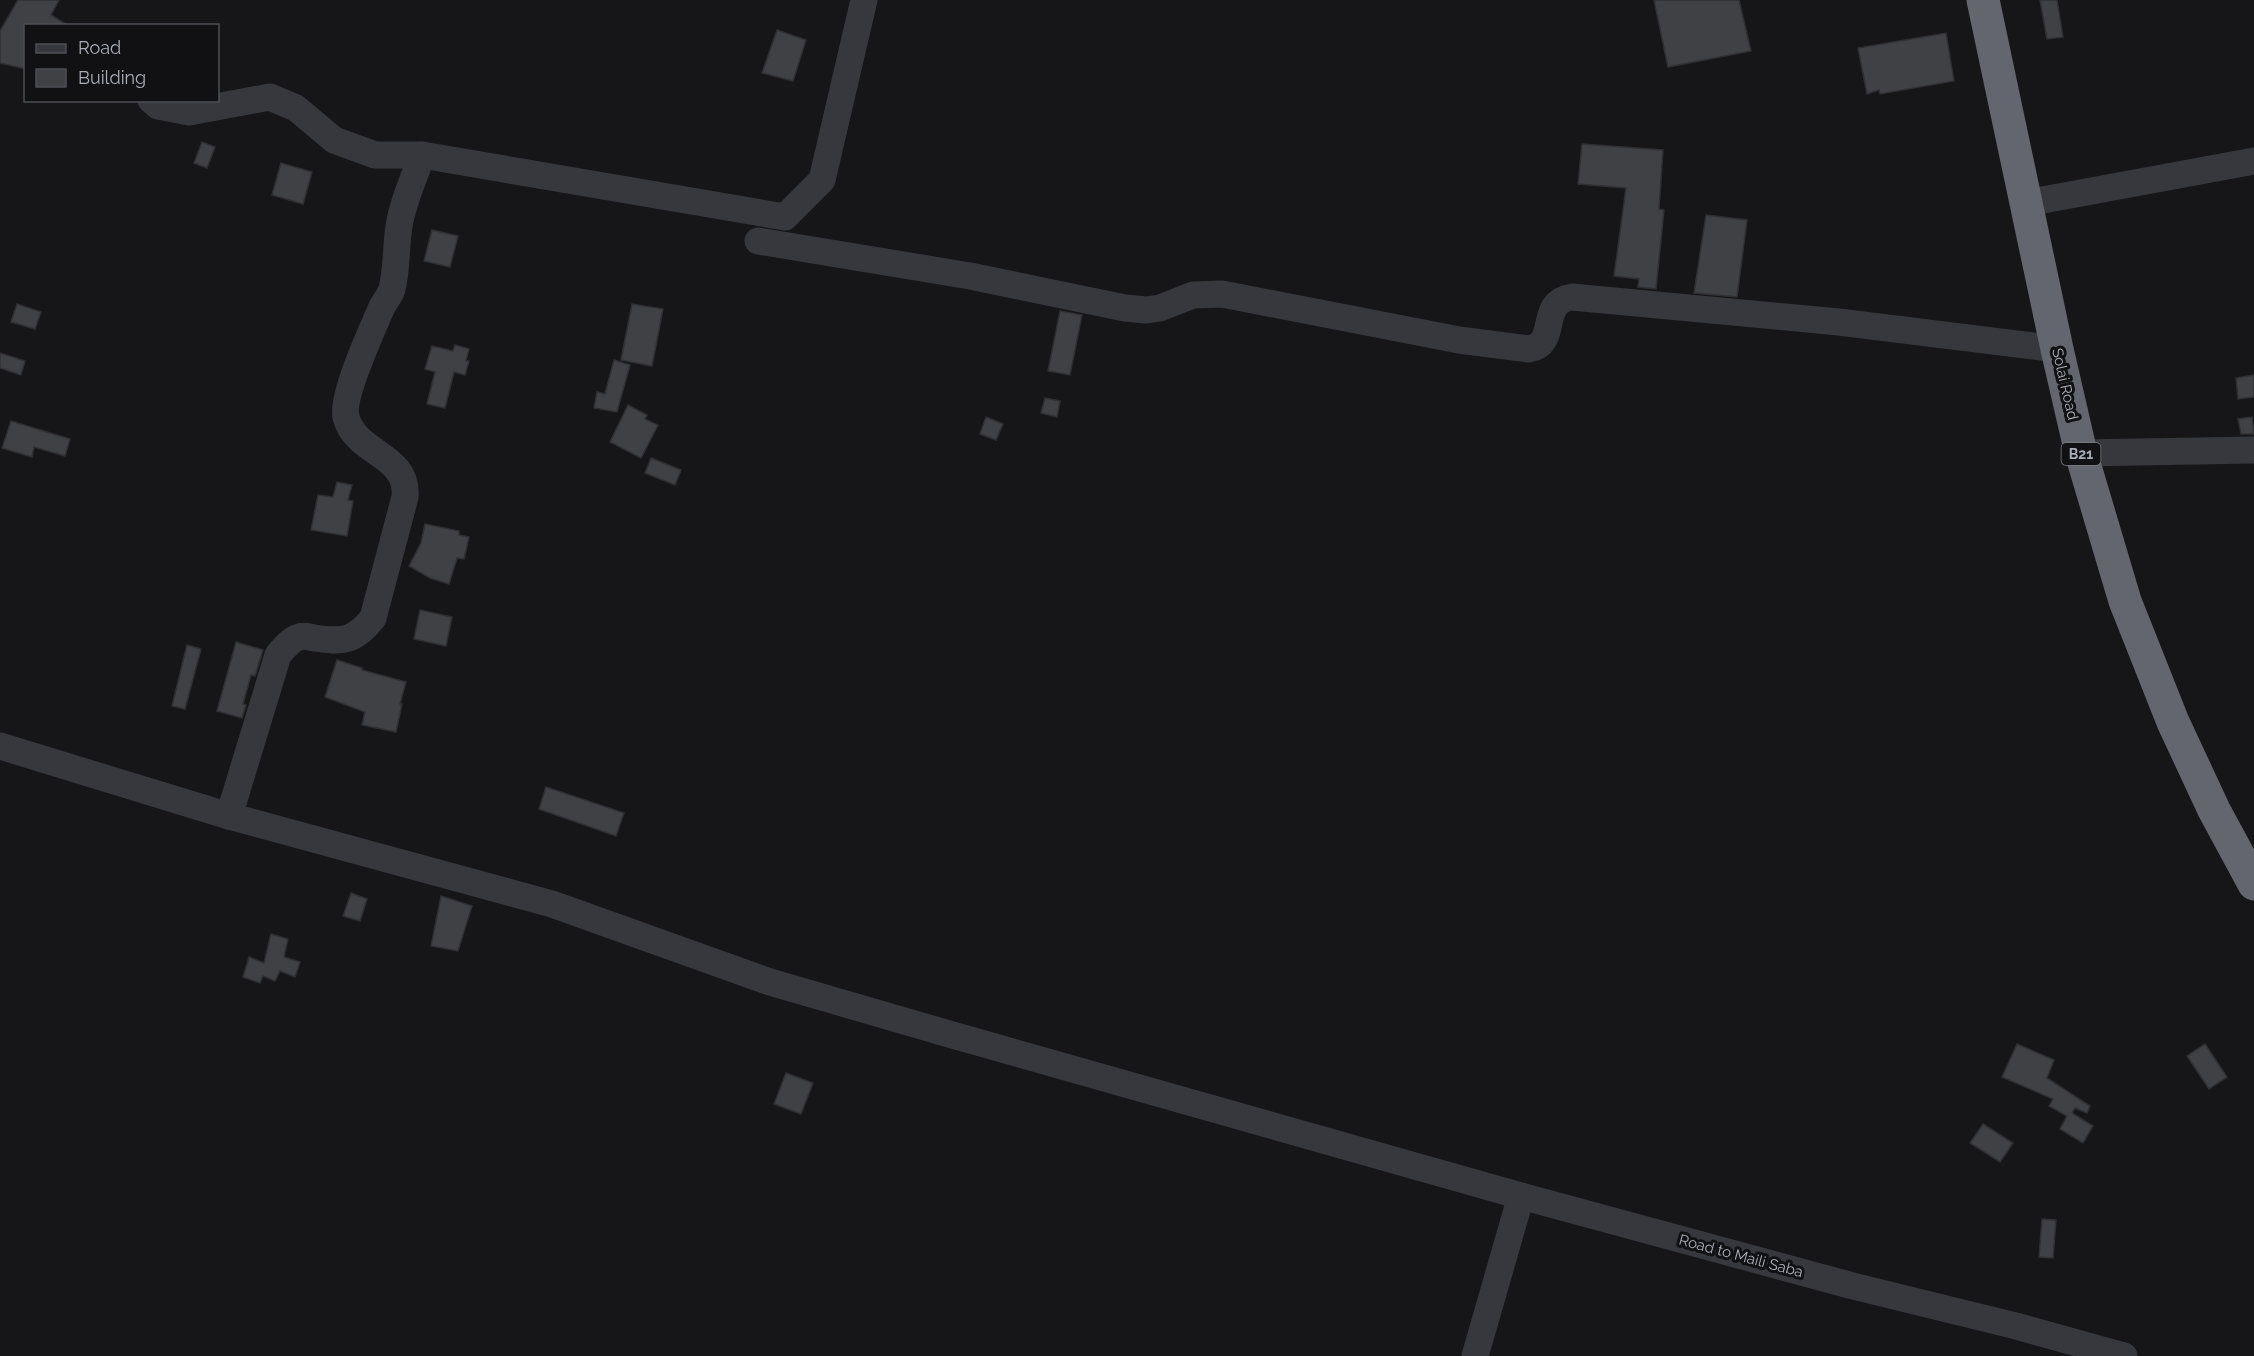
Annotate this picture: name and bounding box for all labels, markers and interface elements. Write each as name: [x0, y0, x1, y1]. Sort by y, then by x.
legend: [24, 24, 219, 102]
text: Road: [78, 37, 121, 58]
text: Building: [78, 67, 146, 88]
street label: Solai Road: [2048, 346, 2082, 422]
road number: B21: [2062, 443, 2100, 465]
street label: Road to Maili Saba: [1677, 1231, 1805, 1281]

